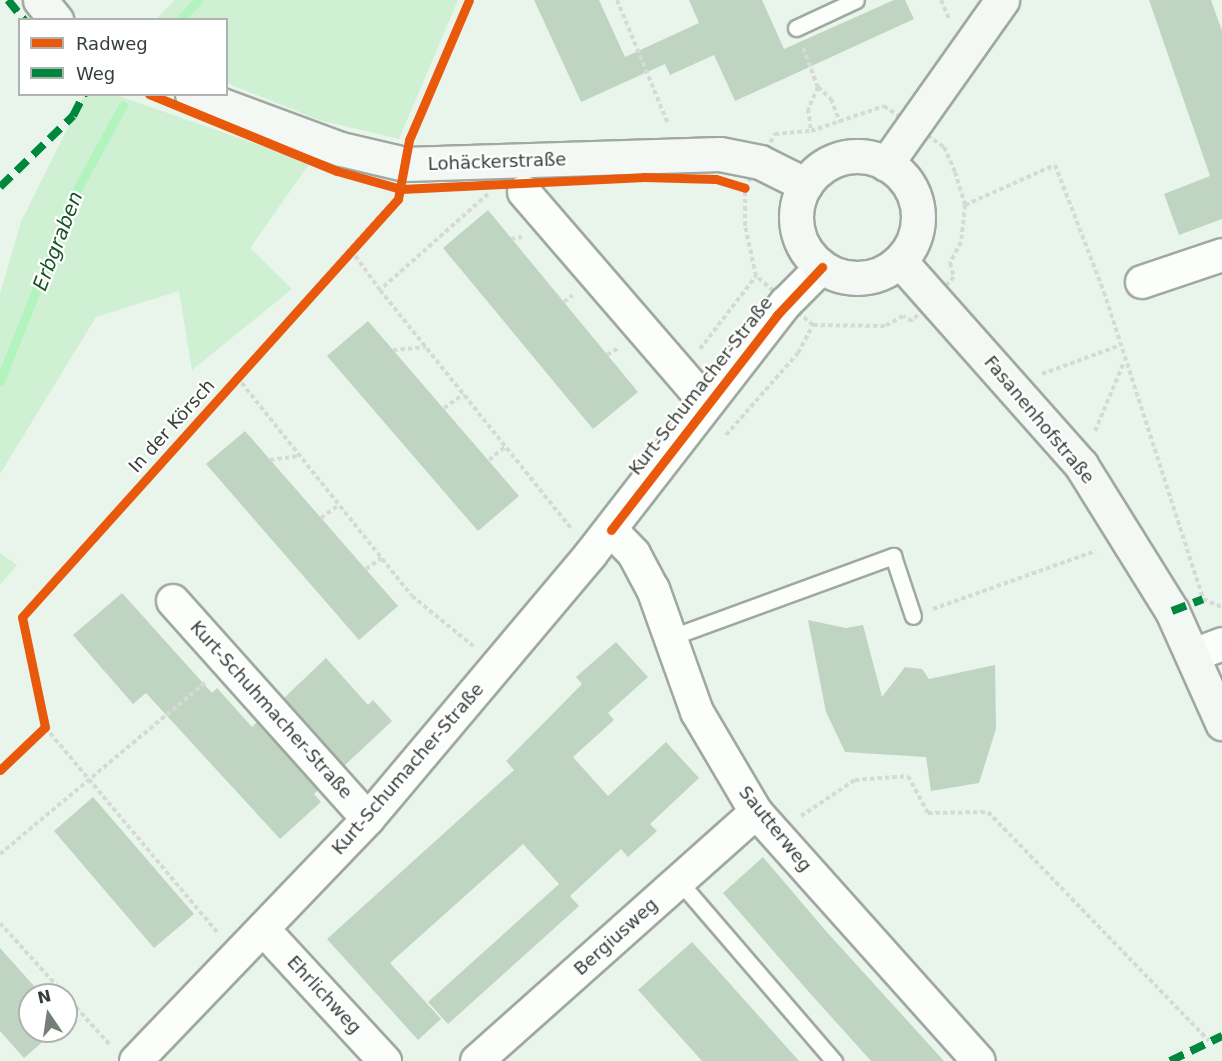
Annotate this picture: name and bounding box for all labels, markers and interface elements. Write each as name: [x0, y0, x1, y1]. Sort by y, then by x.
legend: [18, 18, 228, 96]
text: Radweg: [76, 33, 148, 54]
text: Weg: [76, 63, 115, 84]
street label: Lohäckerstraße: [427, 149, 567, 175]
water label: Erbgraben: [28, 188, 88, 294]
street label: Kurt-Schumacher-Straße: [625, 293, 777, 479]
street label: Fasanenhofstraße: [979, 352, 1099, 488]
street label: In der Körsch: [124, 375, 220, 477]
street label: Kurt-Schuhmacher-Straße: [185, 617, 357, 803]
street label: Kurt-Schumacher-Straße: [328, 679, 488, 859]
street label: Sautterweg: [734, 782, 816, 876]
street label: Bergiusweg: [570, 894, 662, 980]
street label: Ehrlichweg: [282, 952, 366, 1038]
north arrow: [18, 983, 78, 1043]
text: N: [36, 986, 53, 1008]

